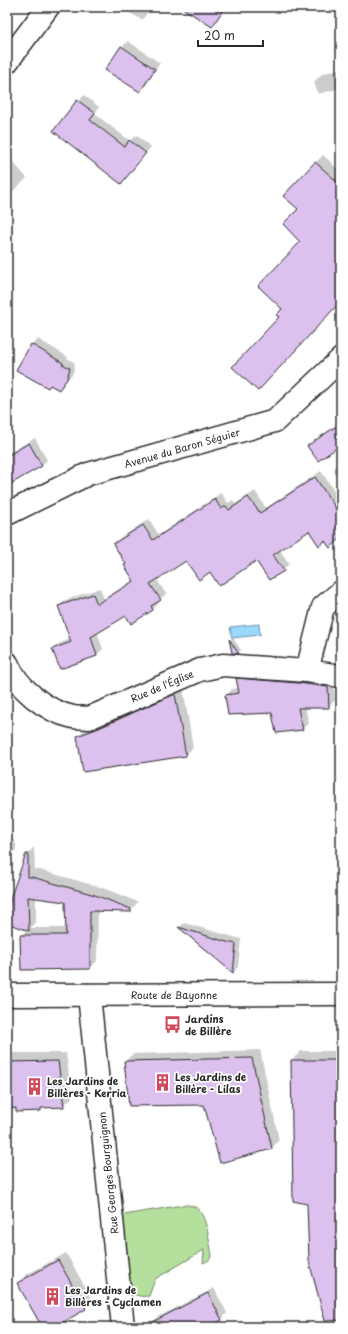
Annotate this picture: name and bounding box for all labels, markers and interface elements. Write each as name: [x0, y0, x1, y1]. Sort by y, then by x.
scale bar: [198, 22, 263, 48]
text: 20 m: [204, 26, 235, 44]
street label: Avenue du Baron Séguier: [122, 424, 242, 471]
street label: Rue de l'Église: [128, 666, 196, 706]
street label: Route de Bayonne: [131, 987, 218, 1002]
place label: Jardins de Billère: [185, 1011, 232, 1038]
bus stop icon: Jardins de Billère: [162, 1015, 182, 1035]
place label: Les Jardins de Billère - Lilas: [175, 1069, 247, 1096]
place label: Les Jardins de Billères - Kerria: [47, 1073, 127, 1100]
building icon: Les Jardins de Billère - Lilas: [152, 1073, 172, 1093]
building icon: Les Jardins de Billères - Kerria: [24, 1077, 44, 1097]
street label: Rue Georges Bourguignon: [94, 1111, 121, 1235]
place label: Les Jardins de Billères - Cyclamen: [65, 1282, 161, 1310]
building icon: Les Jardins de Billères - Cyclamen: [42, 1286, 62, 1306]

